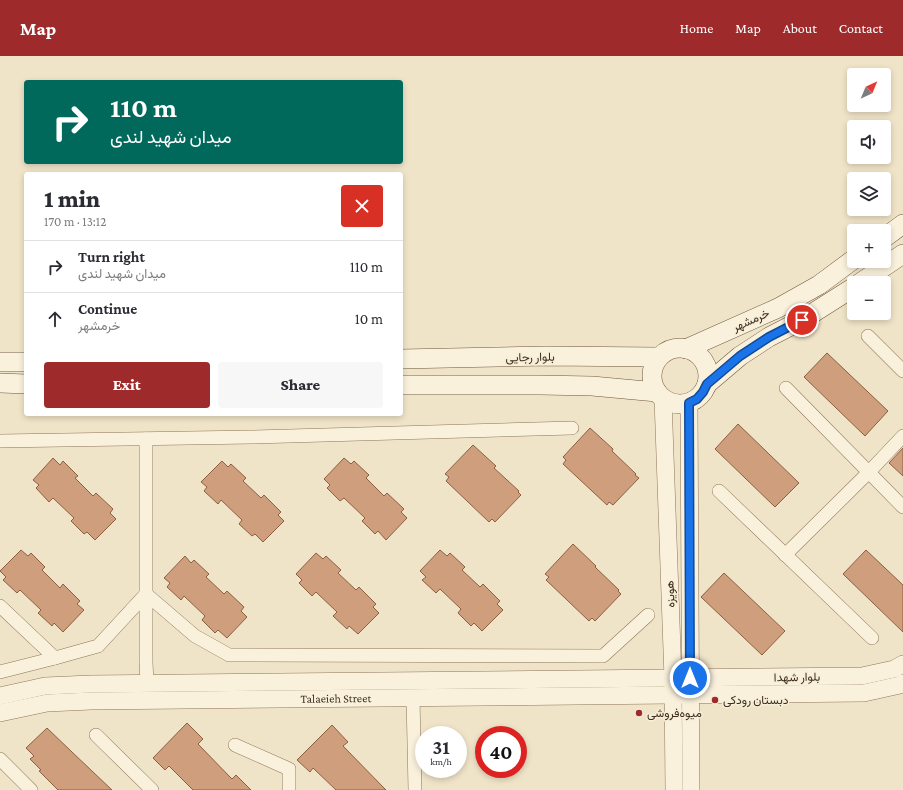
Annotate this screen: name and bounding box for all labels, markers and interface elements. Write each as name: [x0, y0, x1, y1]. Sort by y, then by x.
text: Map: [20, 18, 56, 39]
text: Home: [680, 20, 713, 36]
text: Map: [735, 20, 761, 36]
text: About: [783, 20, 817, 36]
text: Contact: [839, 20, 883, 36]
north arrow: [847, 68, 891, 112]
map controls: [847, 68, 891, 320]
text: 110 m: [110, 92, 177, 123]
icon: right: [44, 96, 96, 148]
button: sound: [847, 120, 891, 164]
text: میدان شهید لندی: [110, 127, 232, 147]
button: layers: [847, 172, 891, 216]
text: 1 min: [44, 185, 100, 212]
button: close: [341, 185, 383, 227]
text: 170 m · 13:12: [44, 214, 106, 229]
button: +: [847, 224, 891, 268]
text: Turn right: [78, 249, 145, 265]
icon: right: [44, 256, 66, 278]
text: 110 m: [350, 259, 383, 275]
text: میدان شهید لندی: [78, 266, 166, 281]
button: −: [847, 276, 891, 320]
text: Continue: [78, 301, 137, 317]
pin: [785, 303, 819, 337]
street label: خرمشهر: [729, 306, 772, 336]
icon: ahead: [44, 308, 66, 330]
icon: arrive: [791, 309, 813, 331]
text: 10 m: [355, 311, 383, 327]
text: خرمشهر: [78, 318, 120, 333]
street label: بلوار رجایی: [505, 350, 555, 365]
button: Exit: [44, 362, 210, 408]
button: Share: [218, 362, 383, 408]
street label: هویزه: [663, 580, 678, 608]
position arrow: [669, 657, 711, 699]
street label: بلوار شهدا: [774, 670, 820, 685]
street label: Talaeieh Street: [300, 691, 372, 706]
place label: دبستان رودکی: [723, 693, 789, 708]
marker: دبستان رودکی: [710, 695, 720, 705]
place label: میوه‌فروشی: [647, 706, 702, 721]
marker: میوه‌فروشی: [634, 708, 644, 718]
speed limit sign: 40: [475, 726, 527, 778]
text: 31: [432, 736, 450, 758]
text: km/h: [430, 756, 452, 767]

